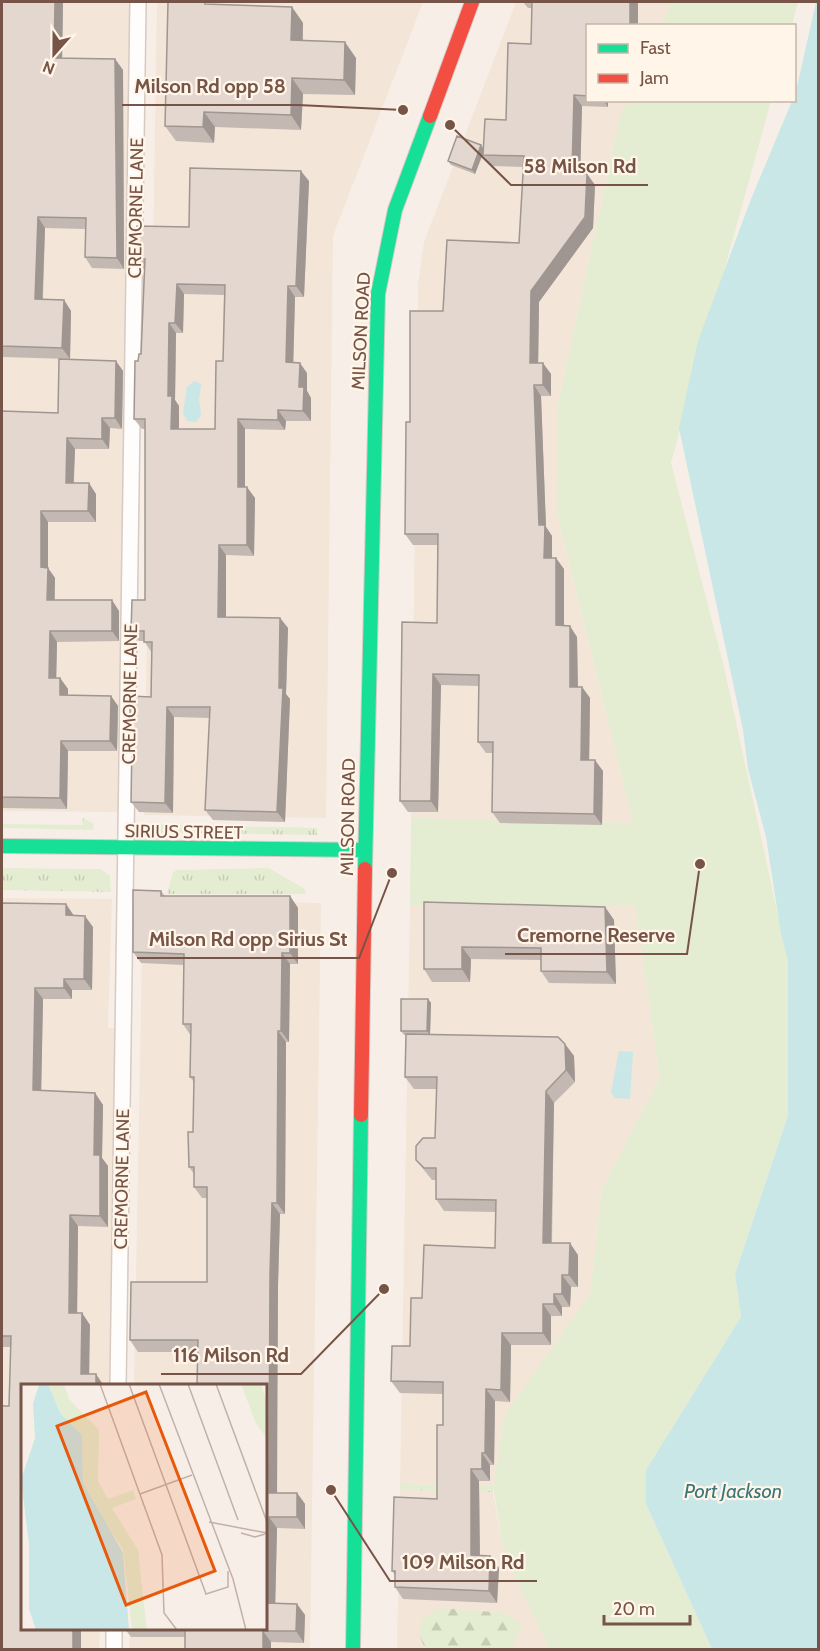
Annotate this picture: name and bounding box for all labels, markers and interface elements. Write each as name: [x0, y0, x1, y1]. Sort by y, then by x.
north arrow: [24, 24, 84, 84]
legend: [586, 24, 796, 102]
text: Fast: [640, 37, 671, 59]
text: N: [40, 57, 57, 78]
callout: Milson Rd opp 58: [122, 67, 298, 105]
text: Jam: [639, 67, 669, 89]
text: Milson Rd opp 58: [134, 74, 286, 98]
street label: CREMORNE LANE: [124, 137, 148, 278]
callout: 58 Milson Rd: [511, 147, 648, 185]
text: 58 Milson Rd: [524, 154, 636, 178]
street label: MILSON ROAD: [347, 272, 375, 390]
street label: CREMORNE LANE: [118, 623, 142, 764]
street label: MILSON ROAD: [336, 758, 360, 876]
street label: SIRIUS STREET: [124, 820, 244, 844]
callout: Cremorne Reserve: [505, 916, 687, 954]
callout: Milson Rd opp Sirius St: [137, 920, 359, 958]
text: Cremorne Reserve: [517, 923, 675, 947]
text: Milson Rd opp Sirius St: [149, 927, 347, 951]
street label: CREMORNE LANE: [110, 1108, 134, 1249]
callout: 116 Milson Rd: [161, 1336, 301, 1374]
text: 116 Milson Rd: [173, 1343, 289, 1367]
inset map: [21, 1384, 267, 1630]
water label: Port Jackson: [684, 1479, 782, 1503]
callout: 109 Milson Rd: [390, 1543, 537, 1581]
text: 109 Milson Rd: [402, 1550, 524, 1574]
scale bar: [604, 1588, 690, 1626]
text: 20 m: [613, 1598, 655, 1620]

